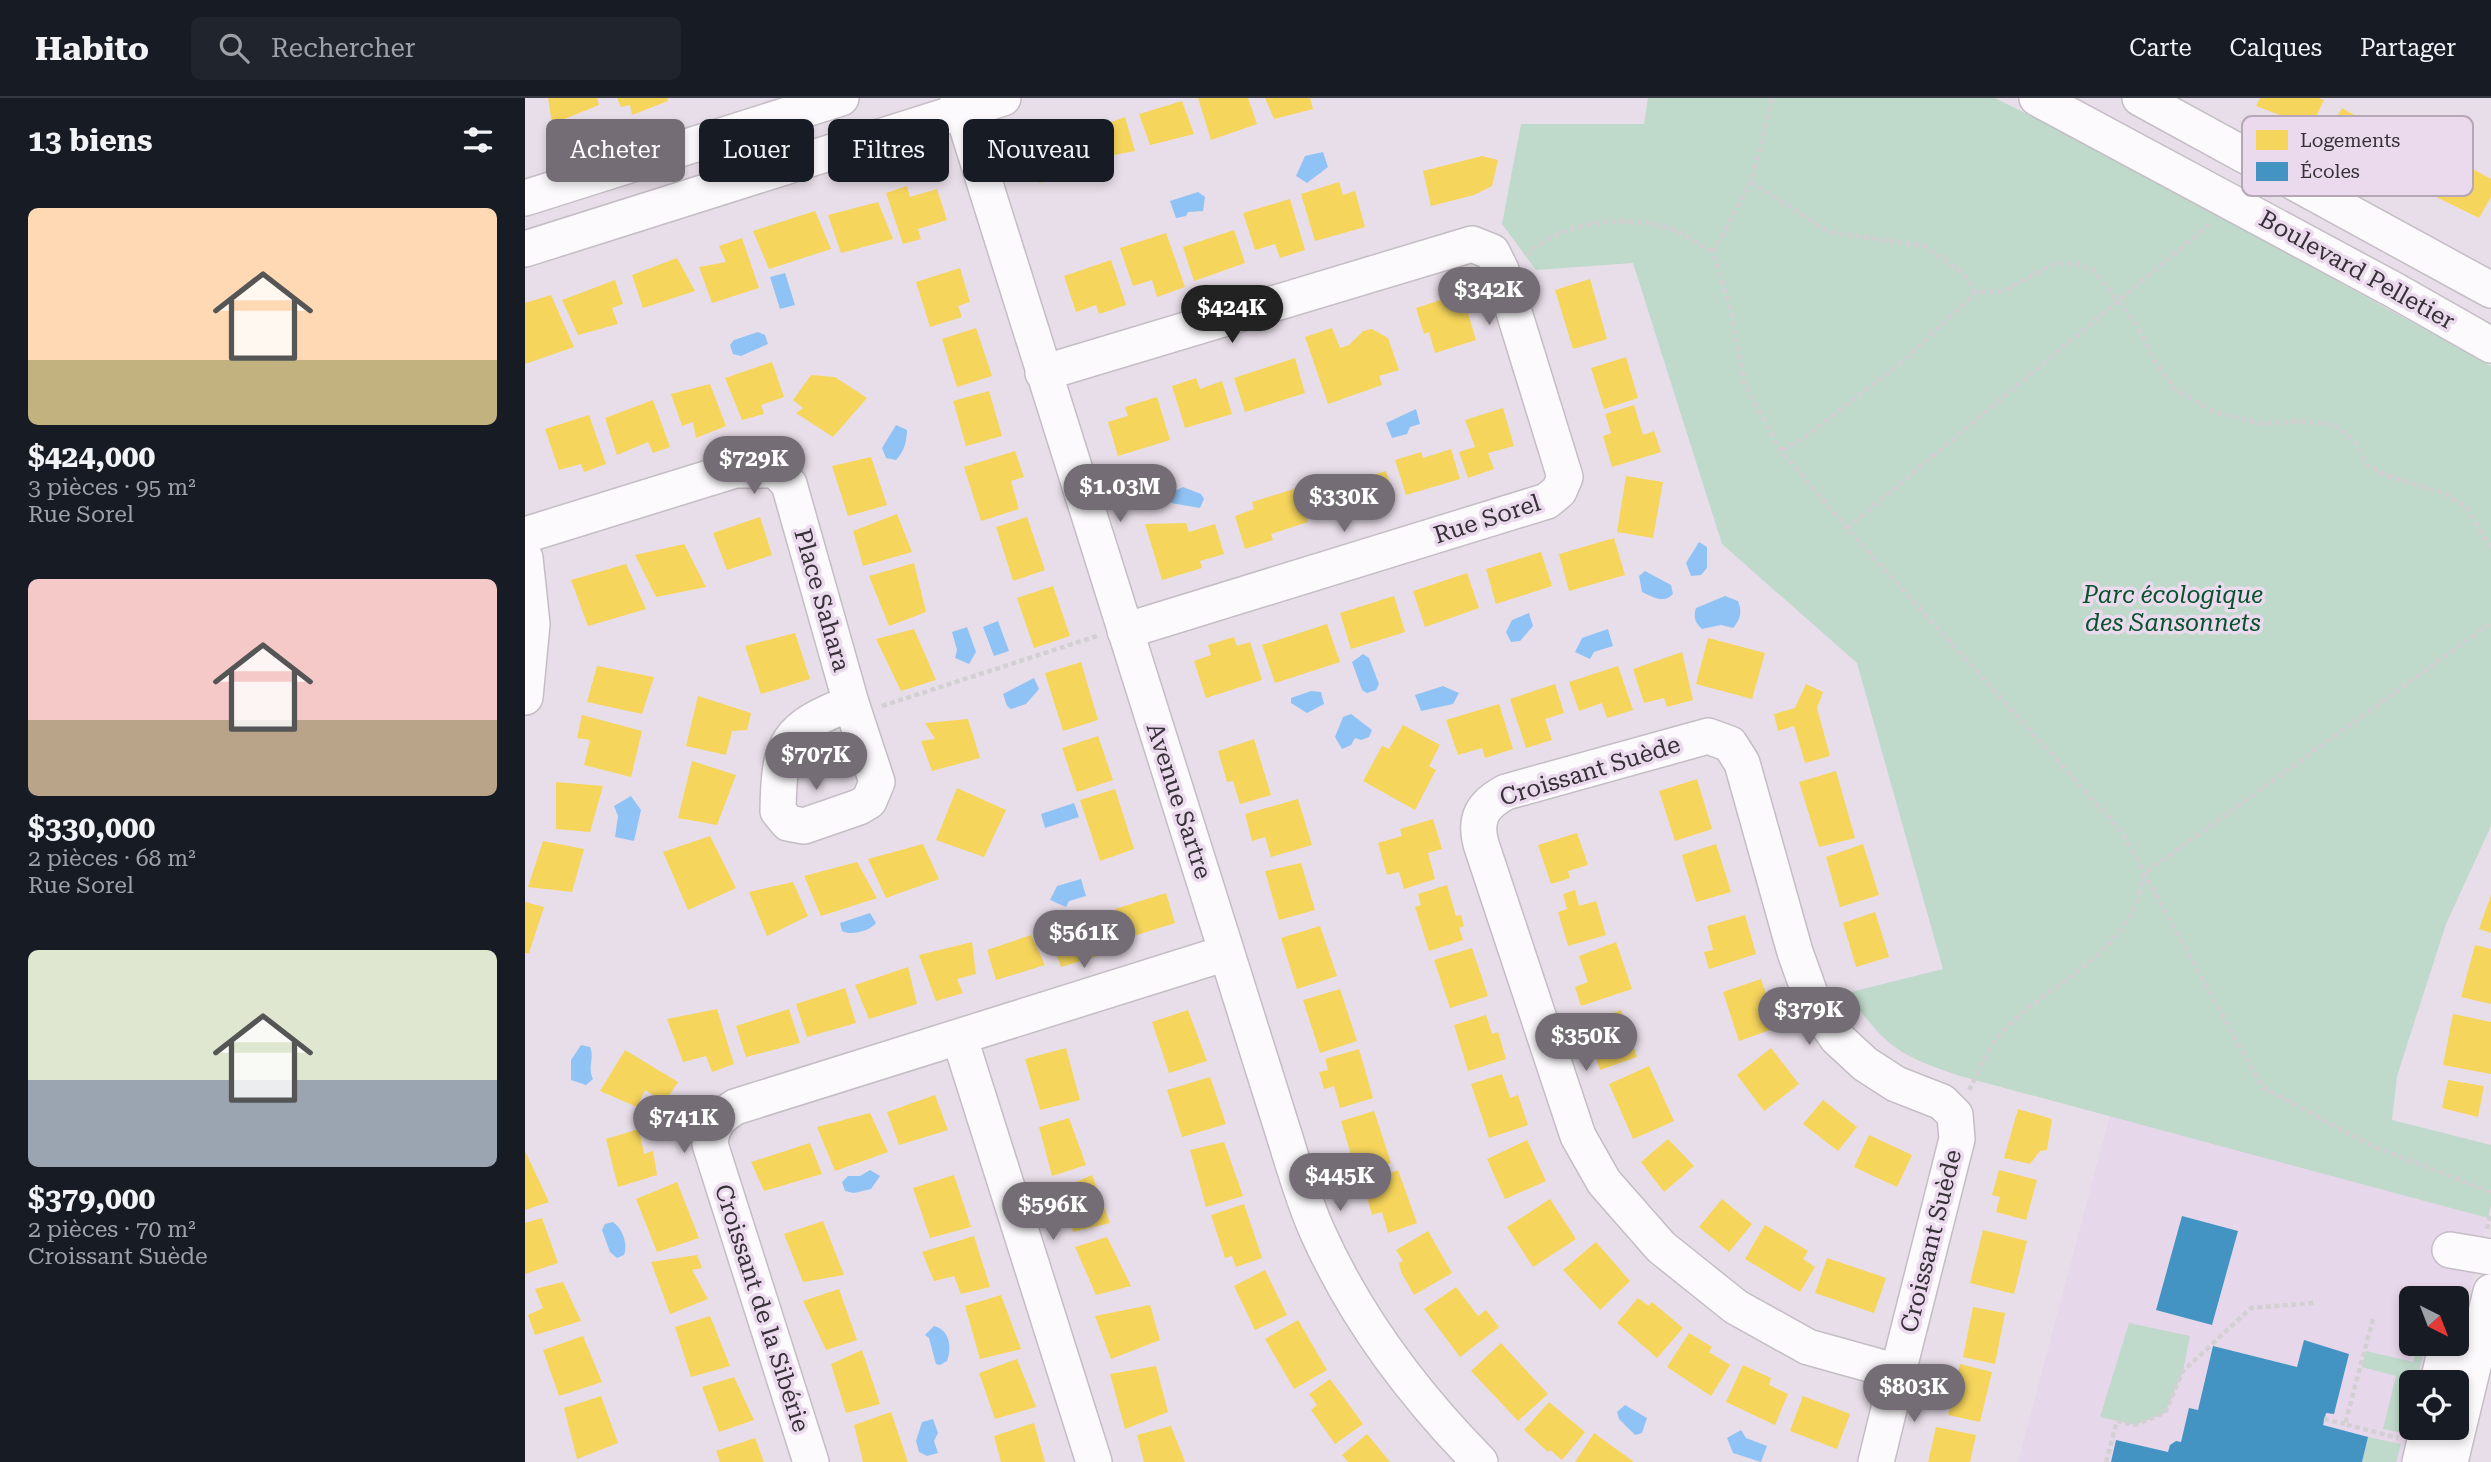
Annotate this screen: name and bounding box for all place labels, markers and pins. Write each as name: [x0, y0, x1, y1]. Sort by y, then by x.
pin: $342K: [1440, 268, 1538, 327]
pin: $424K: [1183, 286, 1281, 345]
pin: $729K: [705, 436, 803, 496]
pin: $1.03M: [1063, 464, 1177, 524]
pin: $330K: [1295, 474, 1393, 534]
pin: $707K: [767, 732, 865, 792]
pin: $561K: [1035, 910, 1133, 970]
pin: $379K: [1760, 988, 1858, 1047]
pin: $350K: [1537, 1014, 1635, 1073]
pin: $741K: [635, 1096, 733, 1155]
pin: $445K: [1291, 1154, 1389, 1213]
pin: $596K: [1004, 1182, 1102, 1242]
pin: $803K: [1865, 1364, 1963, 1424]

